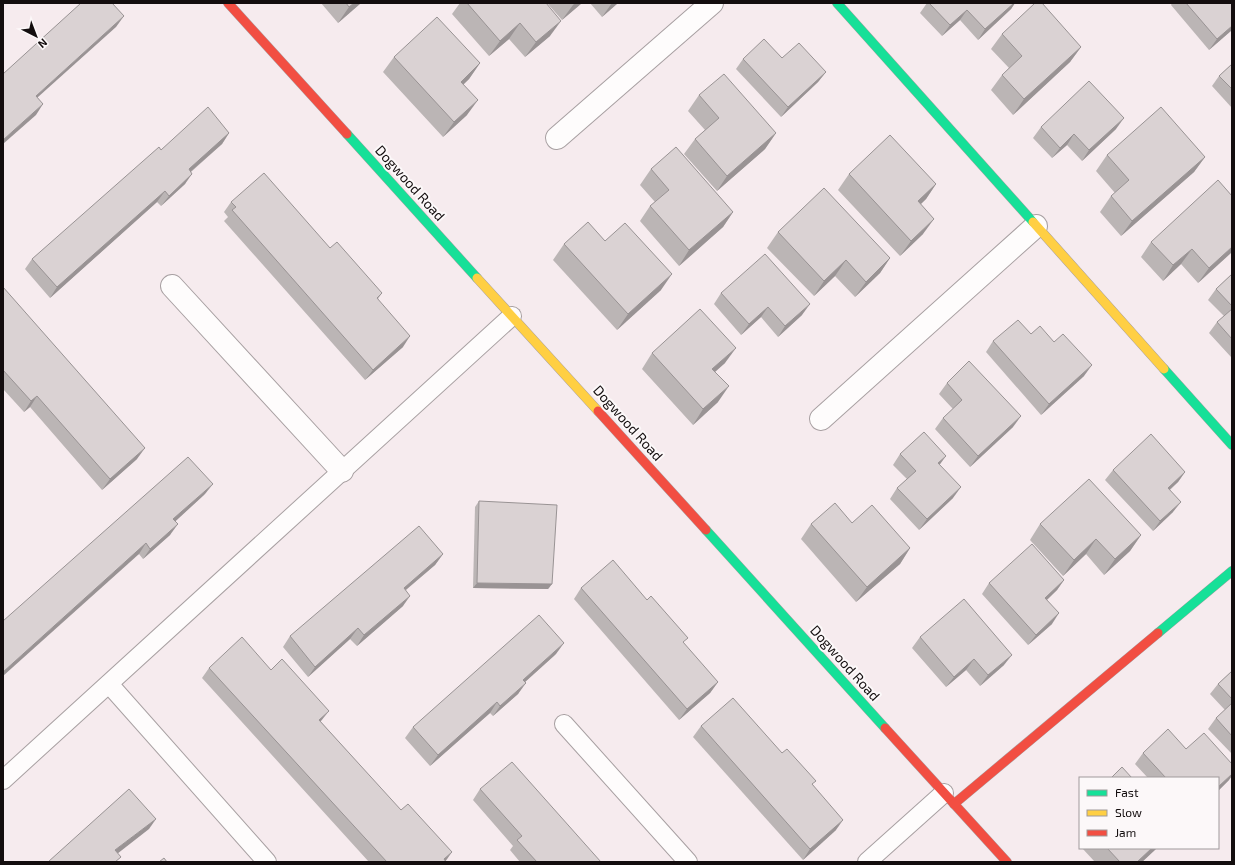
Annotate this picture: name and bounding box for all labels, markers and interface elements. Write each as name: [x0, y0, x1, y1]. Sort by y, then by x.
north arrow: [16, 16, 56, 56]
text: N: [36, 36, 50, 51]
street label: Dogwood Road: [372, 141, 449, 224]
street label: Dogwood Road: [590, 381, 667, 464]
street label: Dogwood Road: [807, 621, 884, 704]
legend: [1079, 777, 1219, 849]
text: Fast: [1115, 785, 1139, 799]
text: Slow: [1115, 805, 1142, 819]
text: Jam: [1115, 825, 1136, 839]

